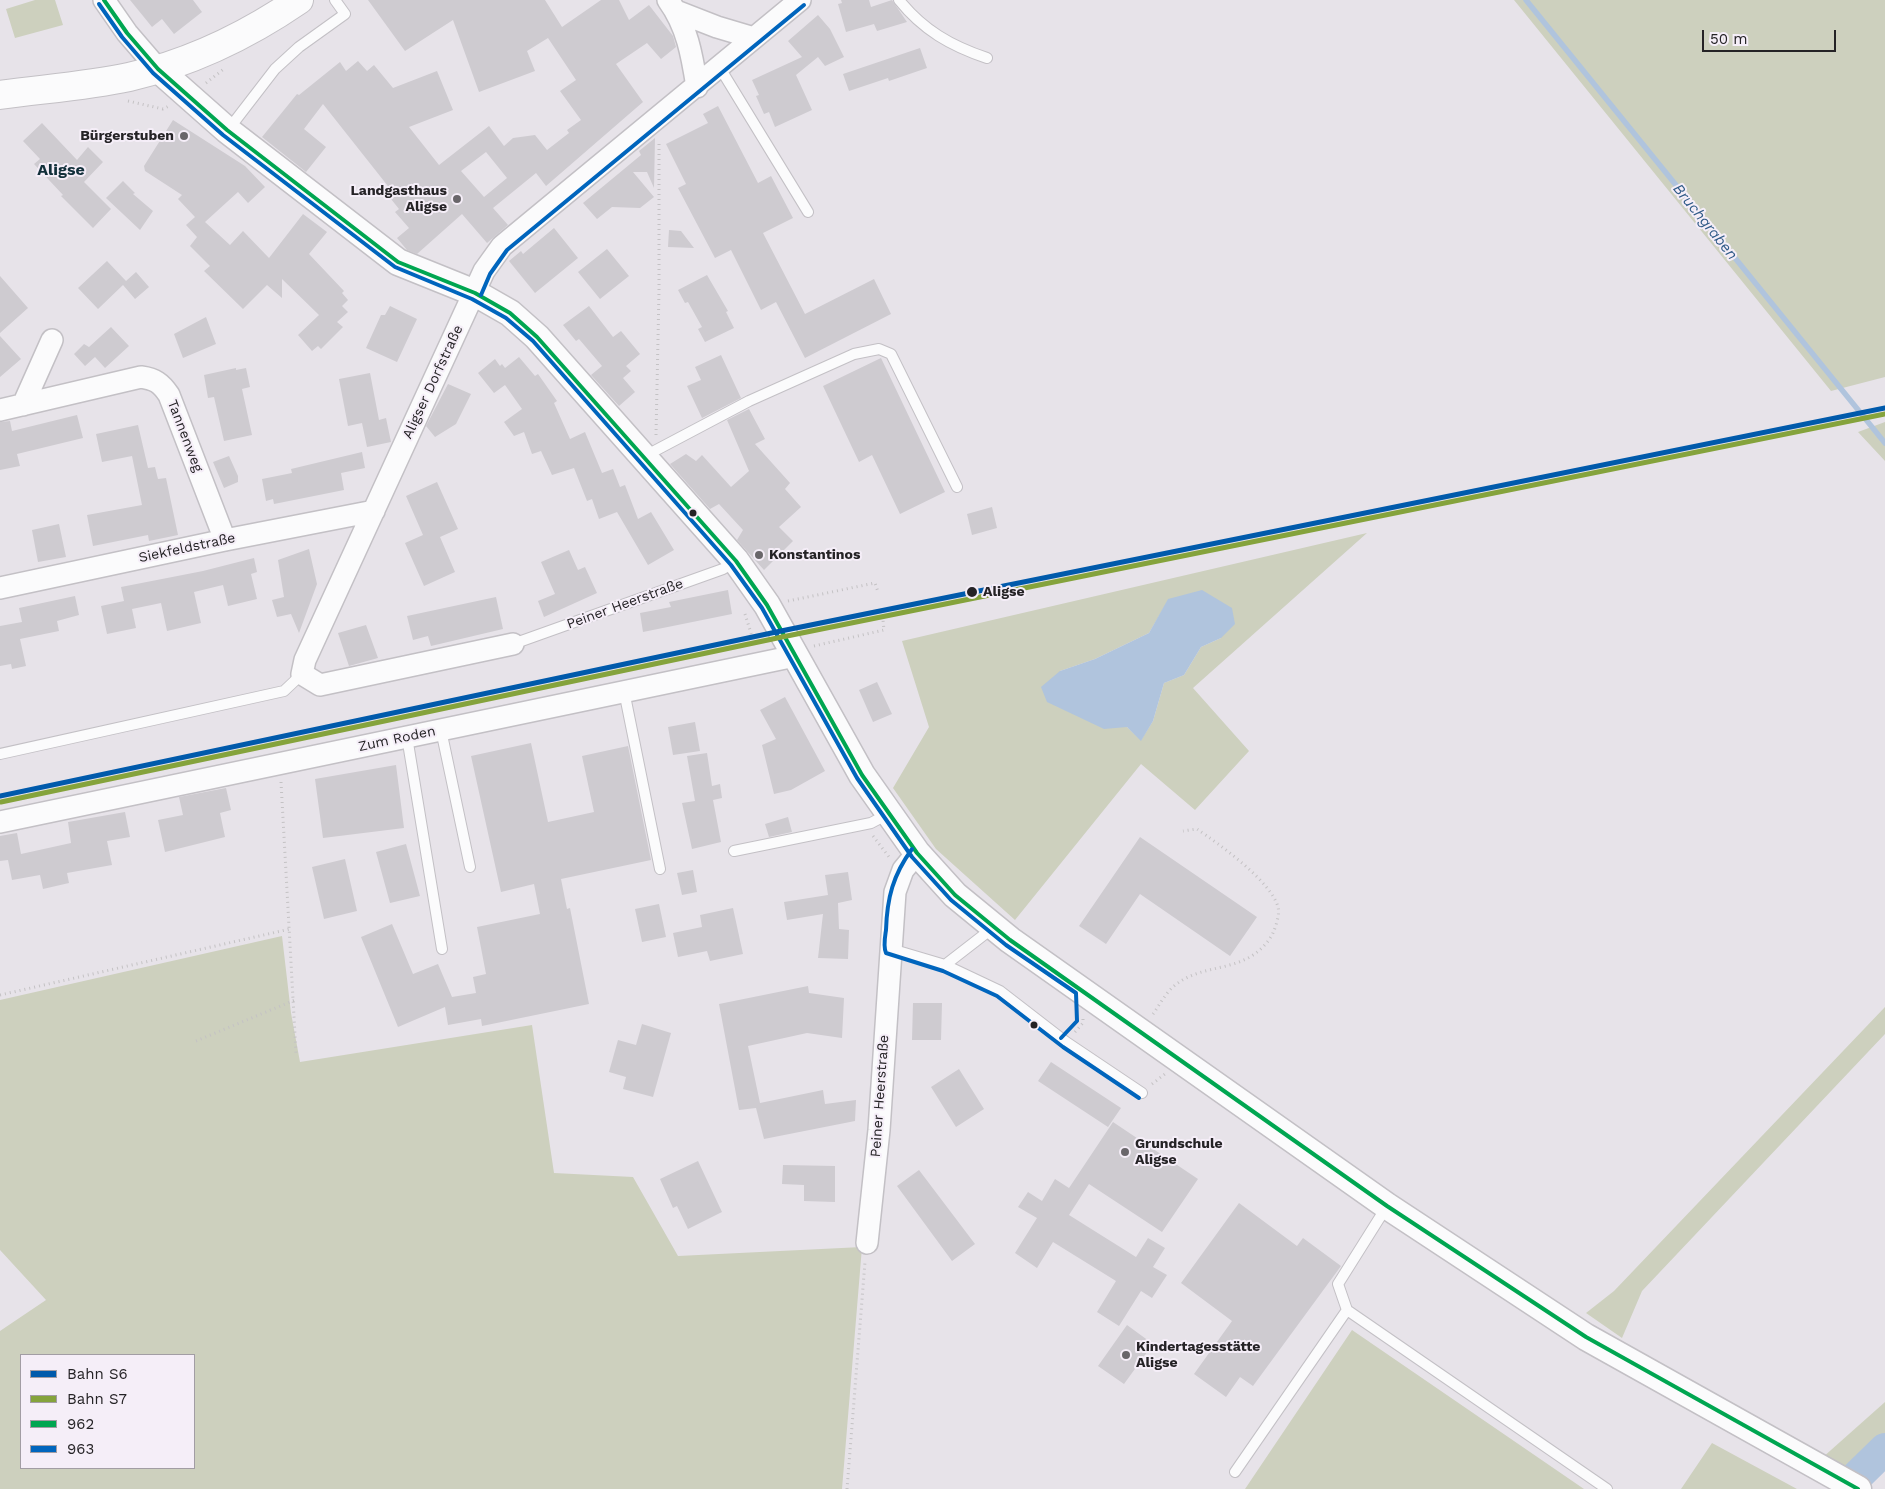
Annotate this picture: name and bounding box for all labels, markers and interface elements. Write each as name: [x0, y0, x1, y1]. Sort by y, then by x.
scale bar: [1705, 20, 1839, 52]
text: 50 m: [1710, 30, 1747, 48]
place label: Bürgerstuben: [80, 128, 174, 144]
marker: Bürgerstuben: [178, 130, 190, 142]
district label: Aligse: [37, 160, 85, 180]
water label: Bruchgraben: [1669, 180, 1741, 264]
place label: Landgasthaus Aligse: [350, 183, 447, 216]
marker: Landgasthaus Aligse: [451, 193, 463, 205]
street label: Aligser Dorfstraße: [399, 322, 467, 442]
street label: Tannenweg: [164, 398, 206, 474]
unlabelled marker: [688, 508, 698, 518]
street label: Siekfeldstraße: [137, 530, 237, 566]
place label: Konstantinos: [769, 547, 860, 563]
marker: Konstantinos: [753, 549, 765, 561]
street label: Peiner Heerstraße: [565, 575, 685, 633]
place label: Aligse: [983, 584, 1024, 600]
marker: Aligse: [965, 585, 979, 599]
street label: Zum Roden: [357, 723, 437, 755]
unlabelled marker: [1029, 1020, 1039, 1030]
street label: Peiner Heerstraße: [867, 1034, 893, 1158]
place label: Grundschule Aligse: [1135, 1136, 1223, 1168]
marker: Grundschule Aligse: [1119, 1146, 1131, 1158]
place label: Kindertagesstätte Aligse: [1136, 1339, 1260, 1371]
marker: Kindertagesstätte Aligse: [1120, 1349, 1132, 1361]
legend: [20, 1354, 195, 1469]
text: Bahn S6: [67, 1365, 128, 1383]
text: Bahn S7: [67, 1390, 127, 1408]
text: 962: [67, 1415, 94, 1433]
text: 963: [67, 1440, 94, 1458]

